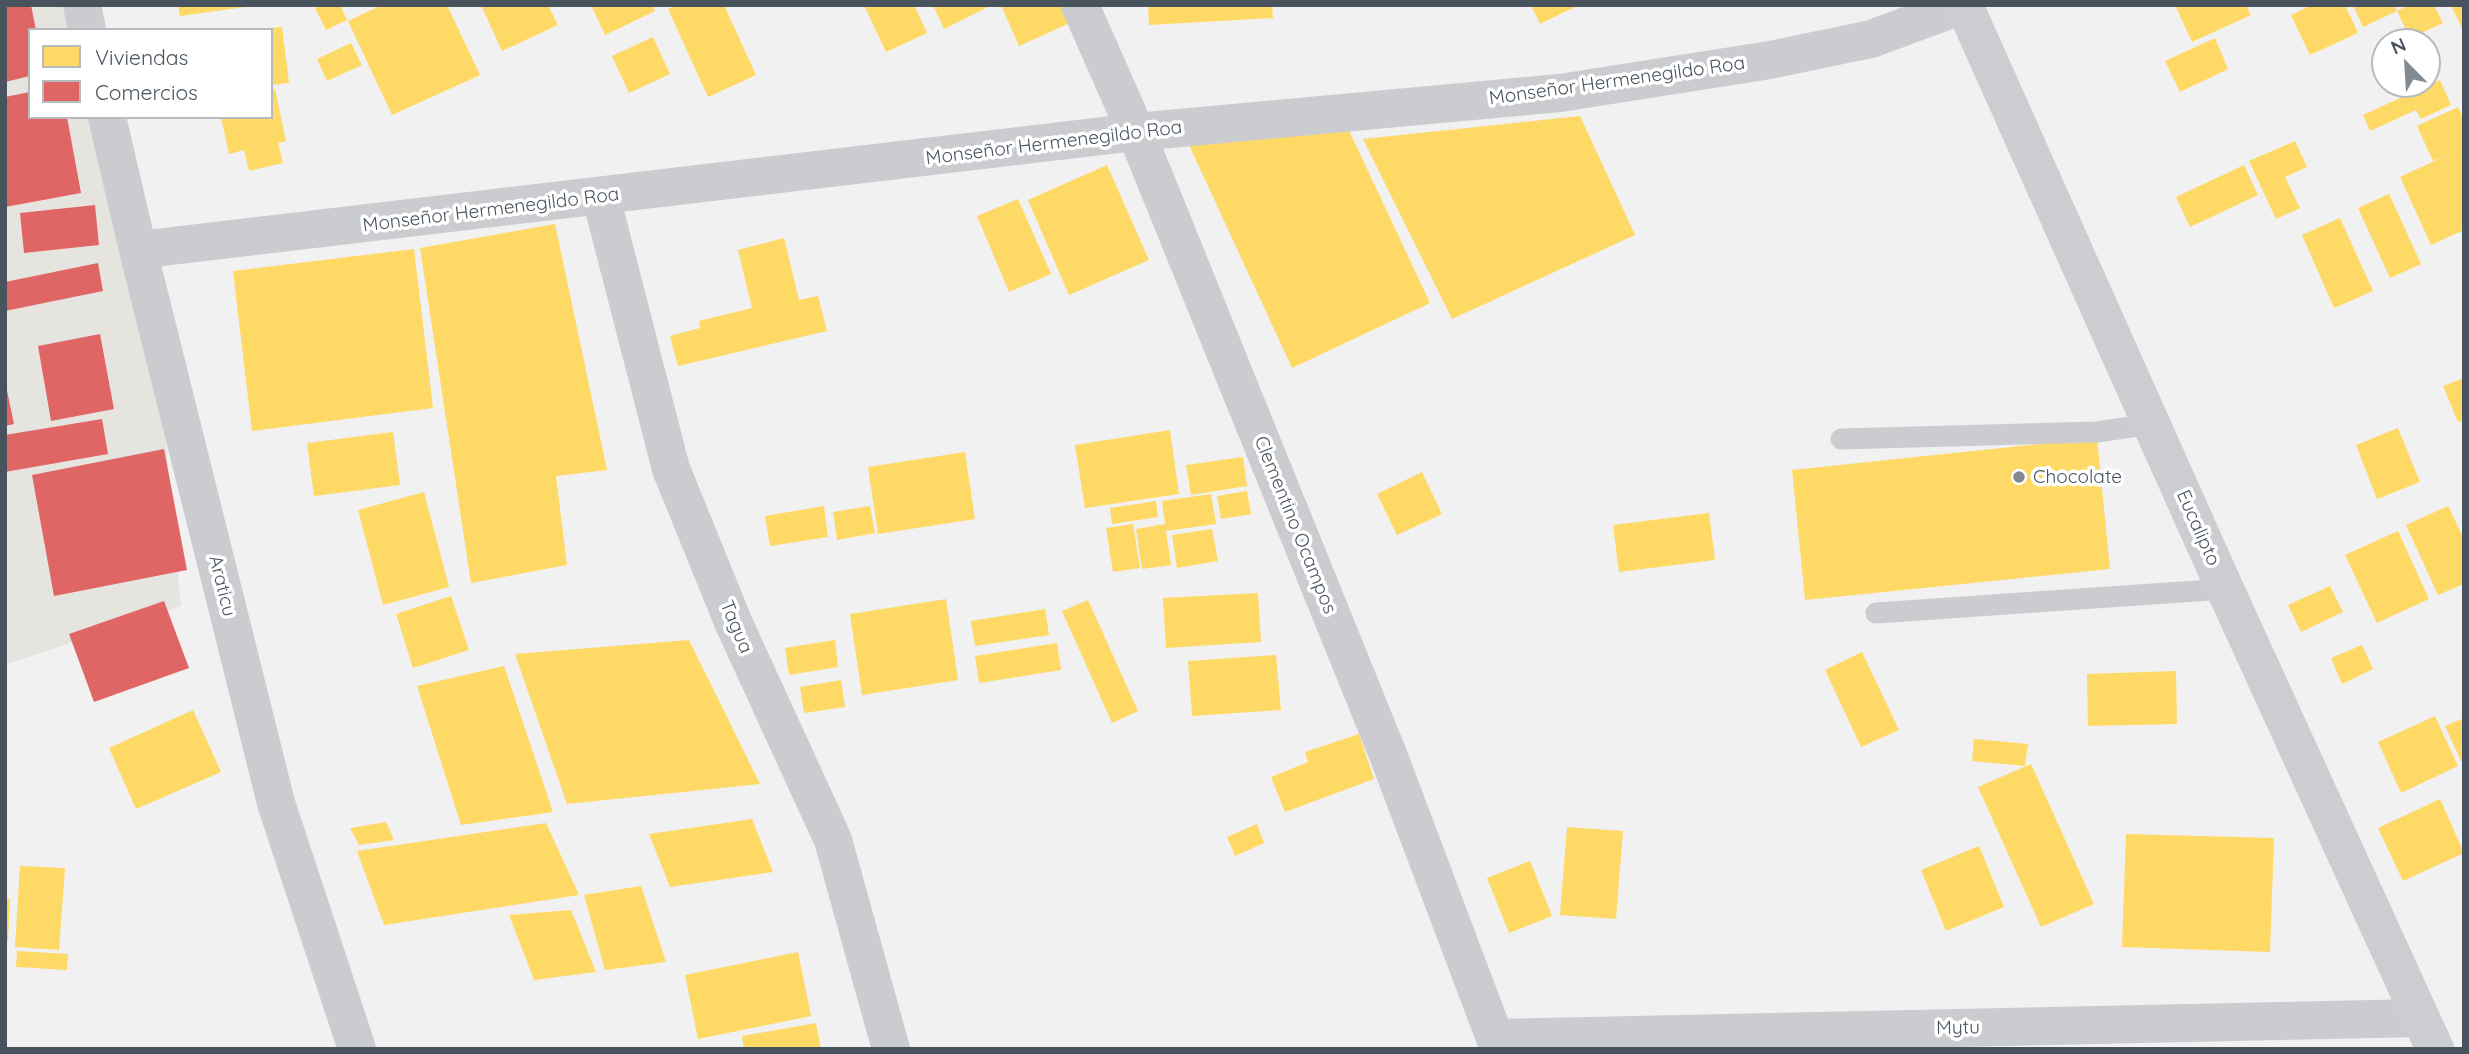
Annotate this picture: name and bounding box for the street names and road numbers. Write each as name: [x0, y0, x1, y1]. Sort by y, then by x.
street label: Monseñor Hermenegildo Roa: [1488, 52, 1746, 110]
street label: Monseñor Hermenegildo Roa: [925, 116, 1183, 170]
street label: Monseñor Hermenegildo Roa: [362, 183, 620, 237]
street label: Clementino Ocampos: [1249, 433, 1341, 617]
street label: Eucalipto: [2171, 487, 2225, 569]
street label: Araticu: [203, 553, 241, 619]
street label: Tagua: [715, 597, 757, 657]
street label: Mytu: [1936, 1016, 1980, 1040]

